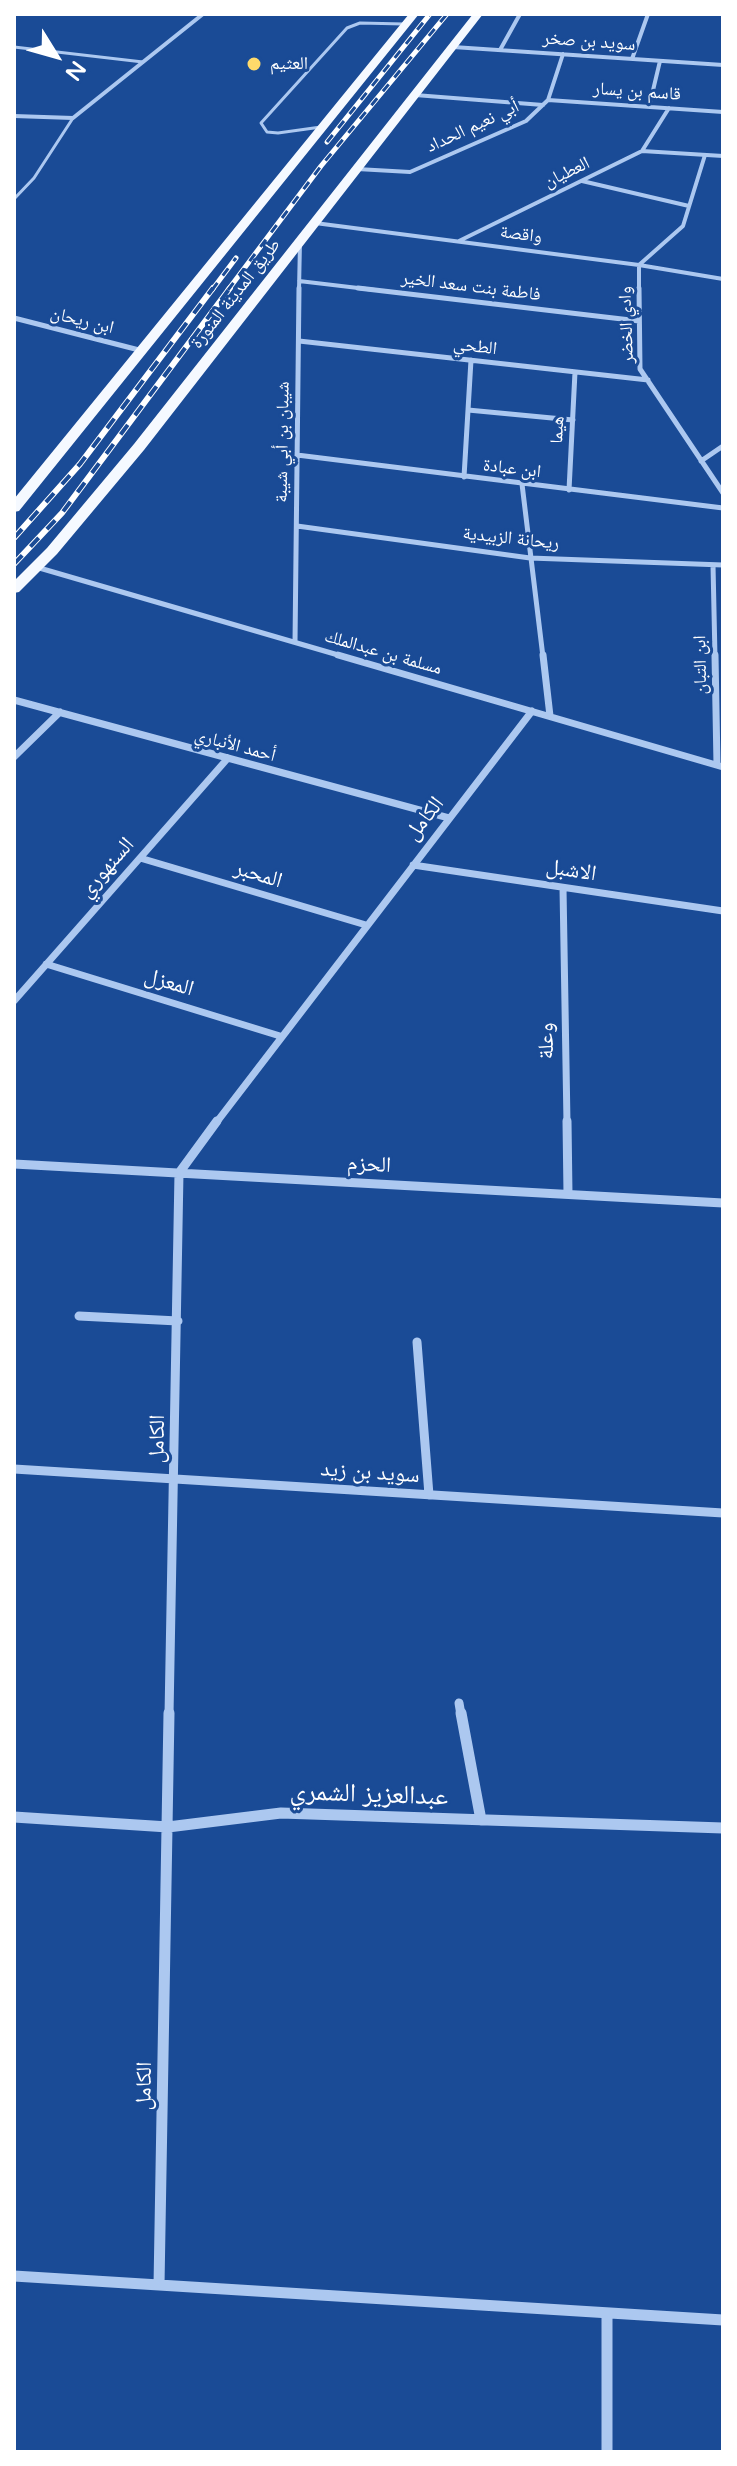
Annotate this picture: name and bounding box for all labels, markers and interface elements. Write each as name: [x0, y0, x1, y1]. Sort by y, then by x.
north arrow: [16, 16, 96, 96]
street label: سويد بن صخر: [542, 28, 636, 56]
place label: العثيم: [270, 53, 308, 75]
marker: العثيم: [245, 55, 263, 73]
text: N: [59, 56, 91, 85]
street label: قاسم بن يسار: [592, 78, 682, 106]
street label: أبي نعيم الحداد: [423, 96, 523, 158]
street label: العطيان: [540, 153, 594, 193]
street label: واقصة: [499, 222, 543, 248]
street label: طريق المدينة المنورة: [186, 235, 286, 353]
street label: فاطمة بنت سعد الخير: [400, 268, 542, 306]
street label: وادي الخضر: [615, 286, 639, 364]
street label: ابن ريحان: [48, 303, 116, 339]
street label: الطحي: [452, 334, 498, 360]
street label: شيبان بن أبي شيبة: [271, 381, 295, 503]
street label: هيما: [546, 416, 570, 444]
street label: ابن عبادة: [482, 455, 542, 483]
street label: ريحانة الزبيدية: [462, 523, 560, 555]
street label: مسلمة بن عبدالملك: [322, 626, 444, 680]
street label: ابن التبان: [690, 635, 712, 695]
street label: أحمد الأنباري: [192, 725, 278, 767]
street label: الكامل: [400, 792, 450, 846]
street label: السنهوري: [74, 832, 140, 904]
street label: الاشبل: [544, 854, 598, 888]
street label: المحبر: [231, 855, 285, 895]
street label: المعزل: [141, 963, 197, 1003]
street label: وعلة: [533, 1022, 561, 1060]
street label: الحزم: [346, 1151, 392, 1179]
street label: الكامل: [144, 1414, 172, 1464]
street label: سويد بن زيد: [319, 1456, 421, 1490]
street label: عبدالعزيز الشمري: [289, 1777, 449, 1813]
street label: الكامل: [131, 2061, 159, 2111]

